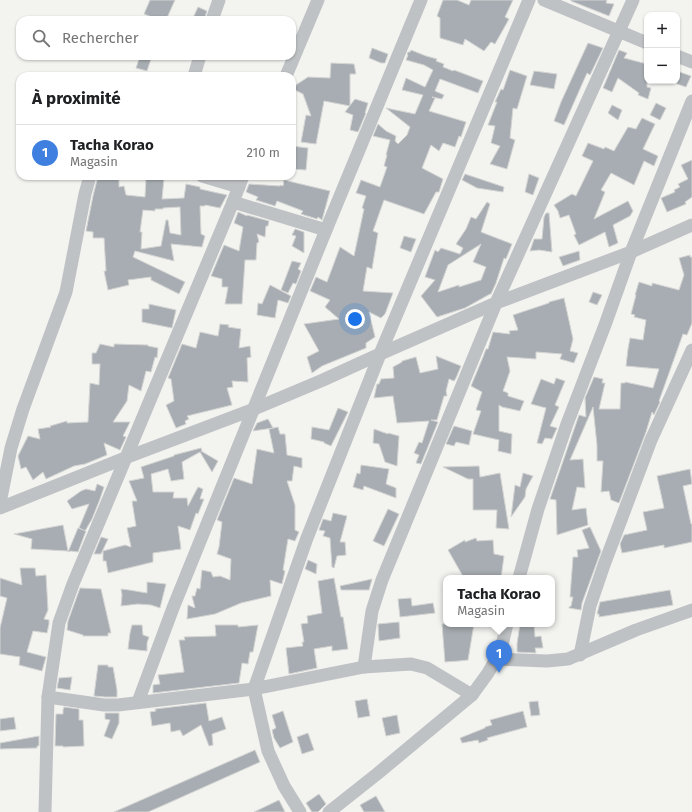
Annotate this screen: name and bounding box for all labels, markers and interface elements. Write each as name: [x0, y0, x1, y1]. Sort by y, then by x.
map controls: [644, 12, 680, 84]
button: +: [644, 12, 680, 48]
search box: [16, 16, 296, 60]
icon: search: [30, 27, 52, 49]
text: Rechercher: [62, 29, 138, 47]
button: −: [644, 48, 680, 84]
text: À proximité: [32, 88, 121, 109]
text: Tacha Korao: [70, 136, 154, 154]
text: 1: [42, 145, 48, 160]
text: 210 m: [246, 145, 280, 160]
text: Magasin: [70, 154, 118, 169]
your location: [345, 309, 365, 329]
popup: [443, 575, 555, 627]
text: Tacha Korao: [457, 585, 541, 603]
text: Magasin: [457, 603, 505, 618]
pin: 1: [486, 640, 512, 673]

